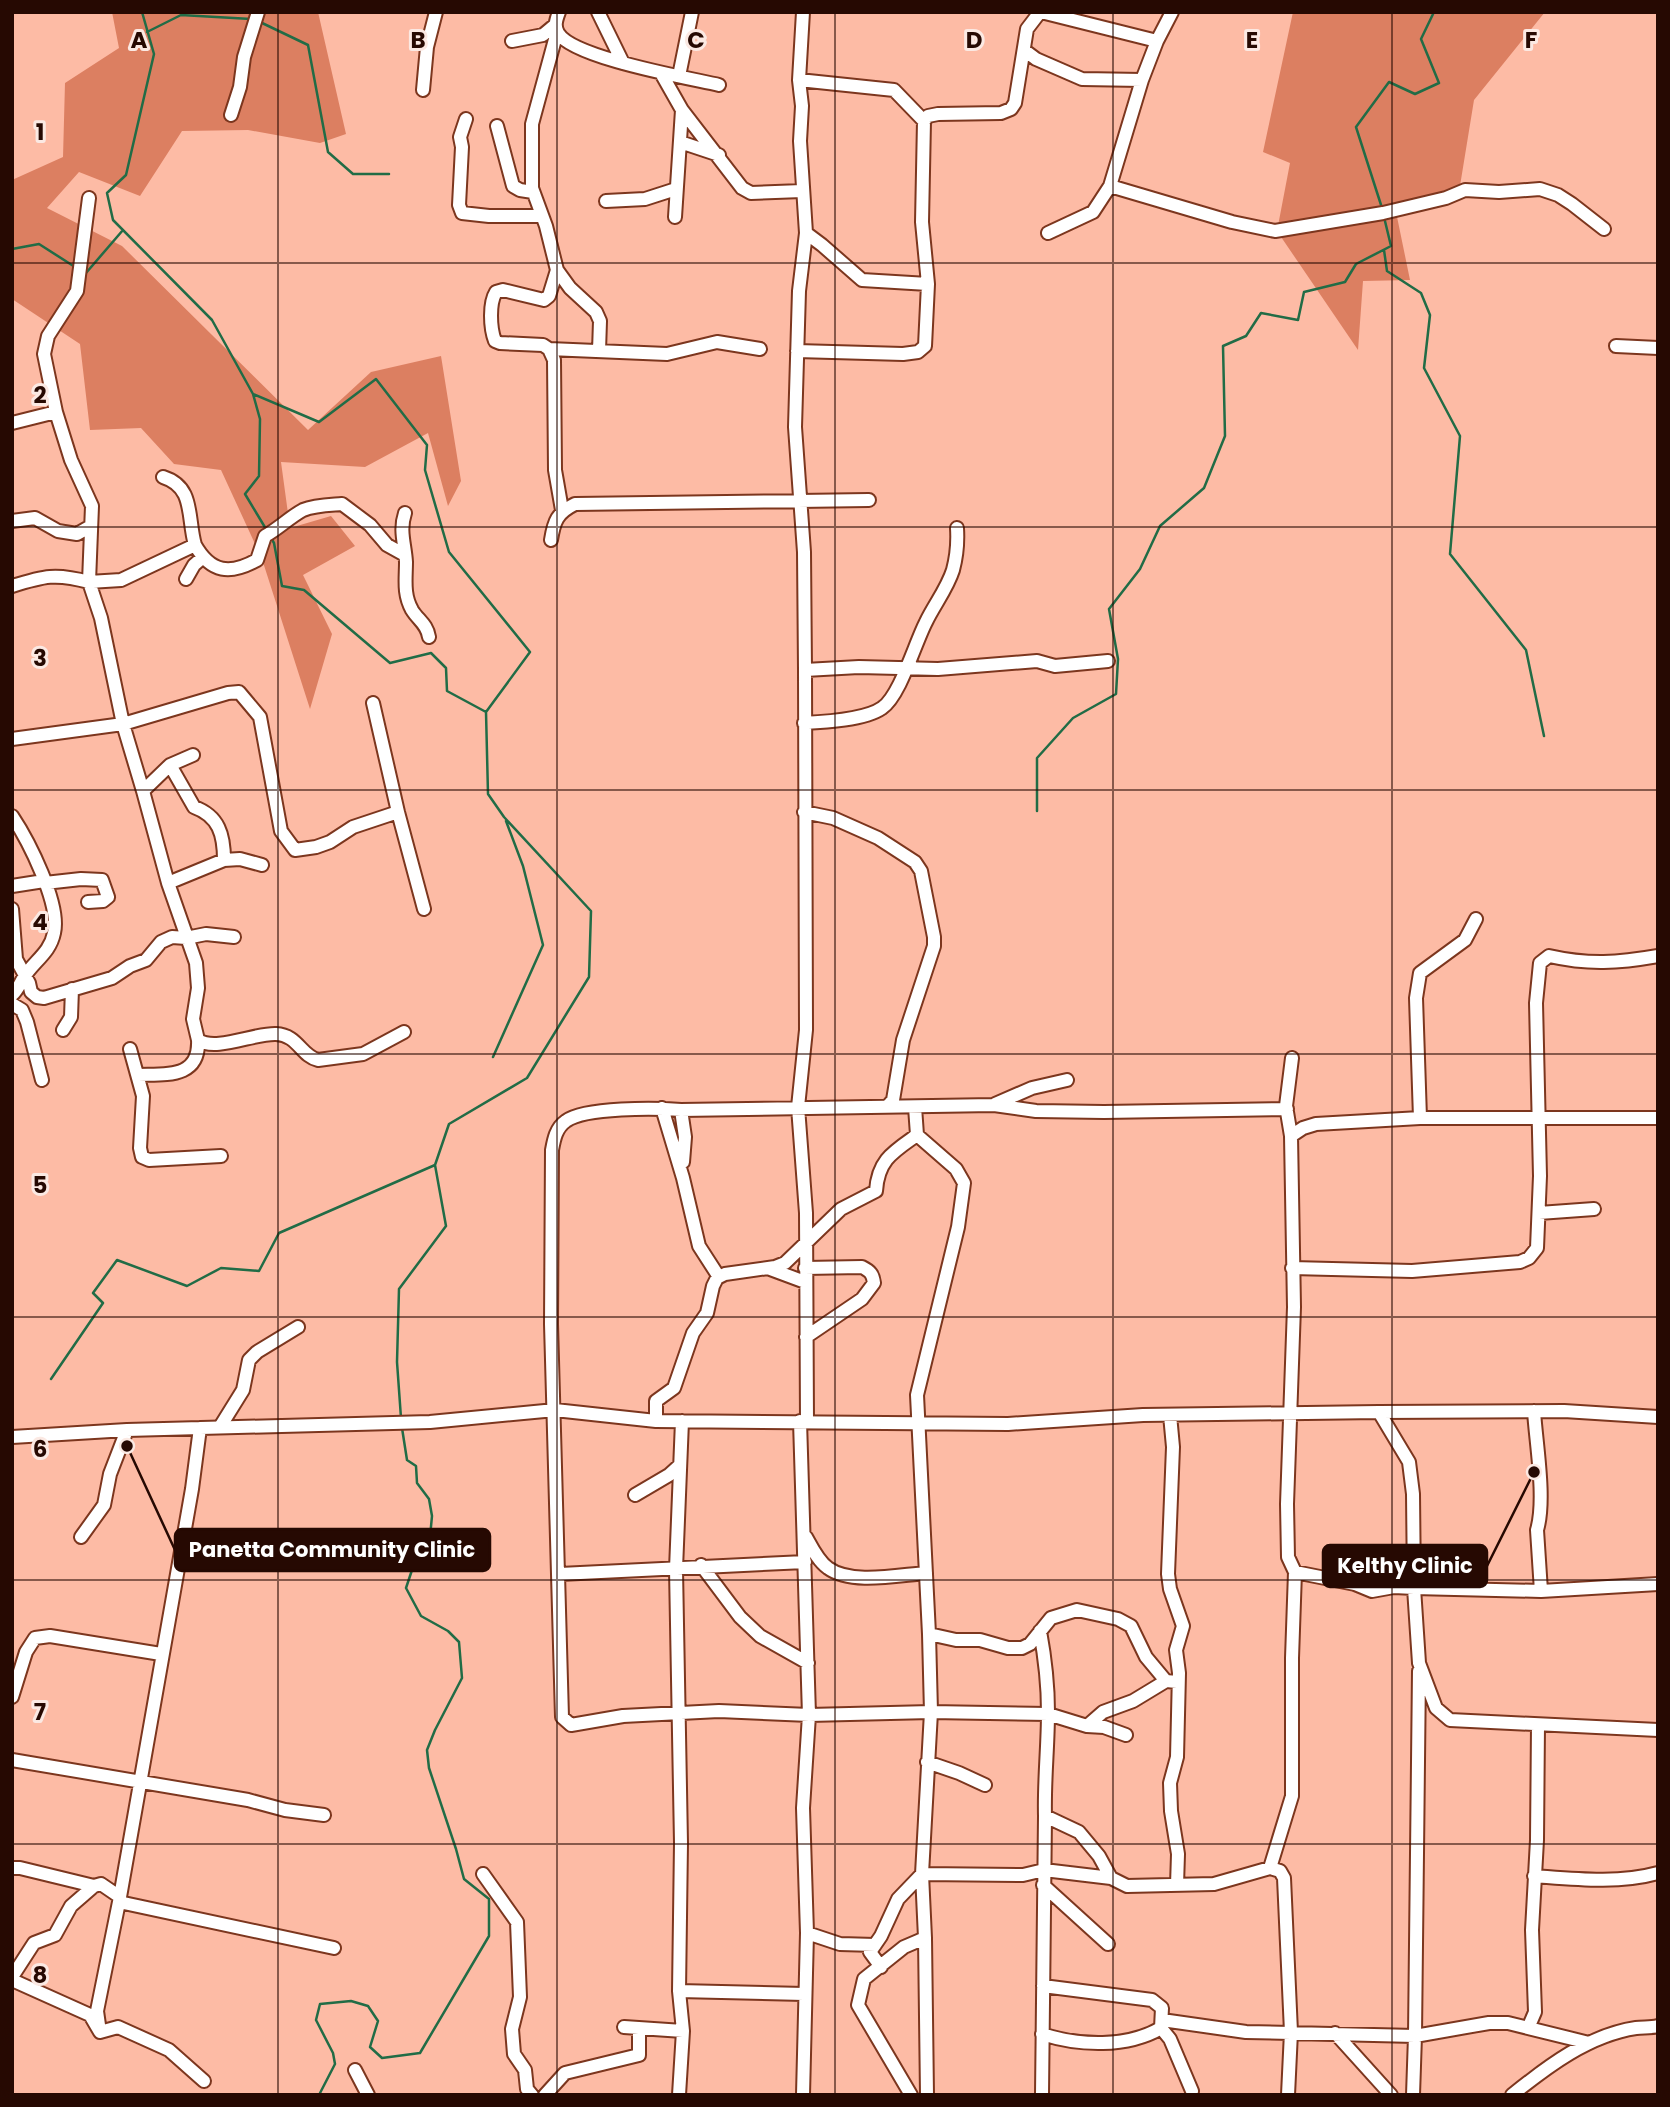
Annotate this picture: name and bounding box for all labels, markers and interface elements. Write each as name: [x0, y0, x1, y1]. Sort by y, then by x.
text: A: [131, 24, 148, 56]
text: B: [410, 24, 426, 56]
text: C: [687, 24, 705, 56]
text: D: [966, 24, 982, 56]
text: E: [1246, 24, 1258, 56]
text: F: [1525, 24, 1537, 56]
text: 1: [36, 116, 44, 148]
text: 2: [33, 379, 47, 411]
text: 3: [33, 642, 47, 674]
text: 4: [32, 906, 48, 938]
text: 5: [33, 1169, 47, 1201]
text: 6: [33, 1433, 47, 1465]
callout: Panetta Community Clinic: [175, 1529, 490, 1571]
text: Panetta Community Clinic: [189, 1535, 475, 1564]
callout: Kelthy Clinic: [1323, 1545, 1487, 1587]
text: Kelthy Clinic: [1337, 1551, 1473, 1580]
text: 7: [34, 1696, 46, 1728]
text: 8: [33, 1959, 47, 1991]

